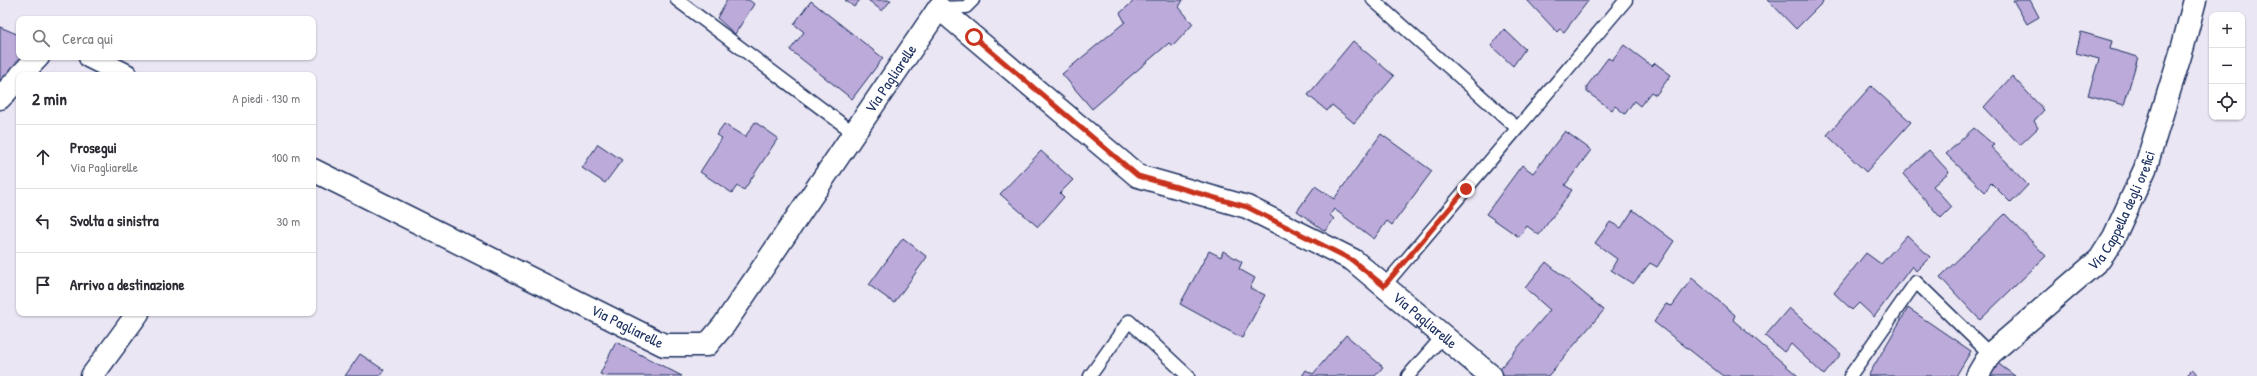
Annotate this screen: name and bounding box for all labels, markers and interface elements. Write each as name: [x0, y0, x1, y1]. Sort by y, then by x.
map controls: [2209, 12, 2245, 120]
button: +: [2209, 12, 2245, 48]
search box: [16, 16, 316, 60]
icon: search: [30, 27, 52, 49]
text: Cerca qui: [62, 28, 113, 49]
route start: [965, 28, 983, 46]
street label: Via Pagliarelle: [860, 40, 921, 117]
button: −: [2209, 48, 2245, 84]
button: locate: [2209, 84, 2245, 120]
text: 2 min: [32, 87, 67, 110]
text: A piedi · 130 m: [232, 89, 300, 107]
text: Prosegui: [70, 137, 117, 158]
icon: ahead: [32, 146, 54, 168]
text: 100 m: [272, 148, 300, 166]
street label: Via Cappella degli orefici: [2083, 148, 2160, 275]
text: Via Pagliarelle: [70, 158, 138, 176]
route end: [1457, 180, 1475, 198]
icon: left: [32, 210, 54, 232]
text: Svolta a sinistra: [70, 210, 159, 231]
text: 30 m: [277, 212, 300, 230]
icon: arrive: [32, 274, 54, 296]
text: Arrivo a destinazione: [70, 274, 184, 295]
street label: Via Pagliarelle: [1388, 287, 1462, 353]
street label: Via Pagliarelle: [588, 299, 667, 353]

